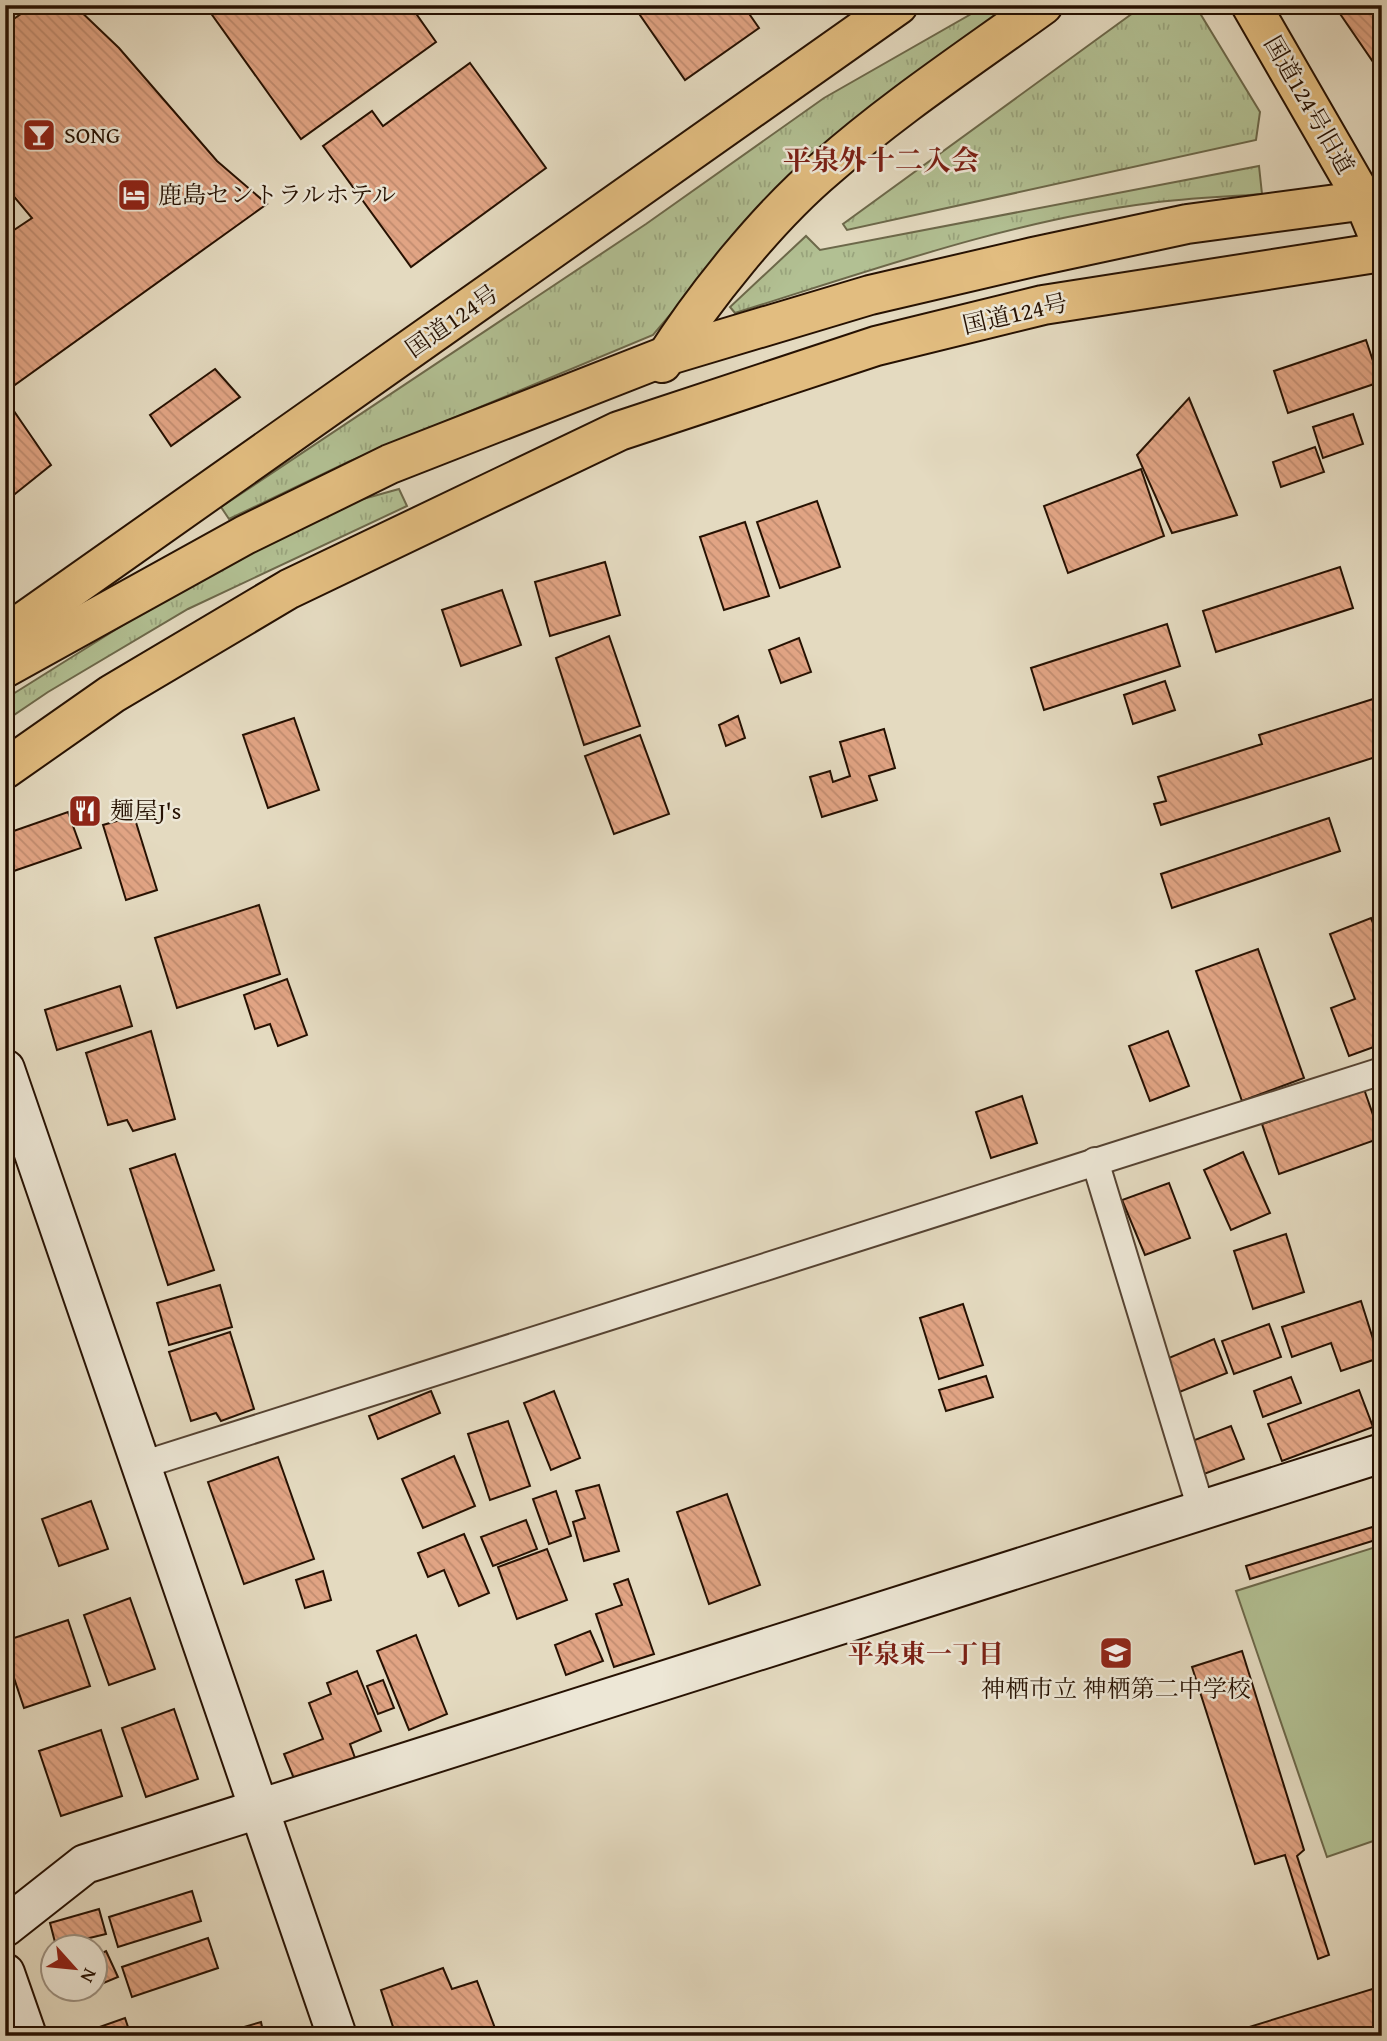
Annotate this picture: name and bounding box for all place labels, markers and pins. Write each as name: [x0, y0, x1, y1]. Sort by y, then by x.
bar icon: SONG: [20, 116, 58, 154]
place label: SONG: [64, 117, 120, 152]
hotel icon: 鹿島セントラルホテル: [115, 176, 153, 214]
place label: 鹿島セントラルホテル: [158, 177, 396, 212]
restaurant icon: 麺屋J's: [66, 792, 104, 830]
place label: 麺屋J's: [110, 793, 181, 828]
school or university icon: 神栖市立 神栖第二中学校: [1097, 1634, 1135, 1672]
place label: 神栖市立 神栖第二中学校: [981, 1671, 1251, 1706]

